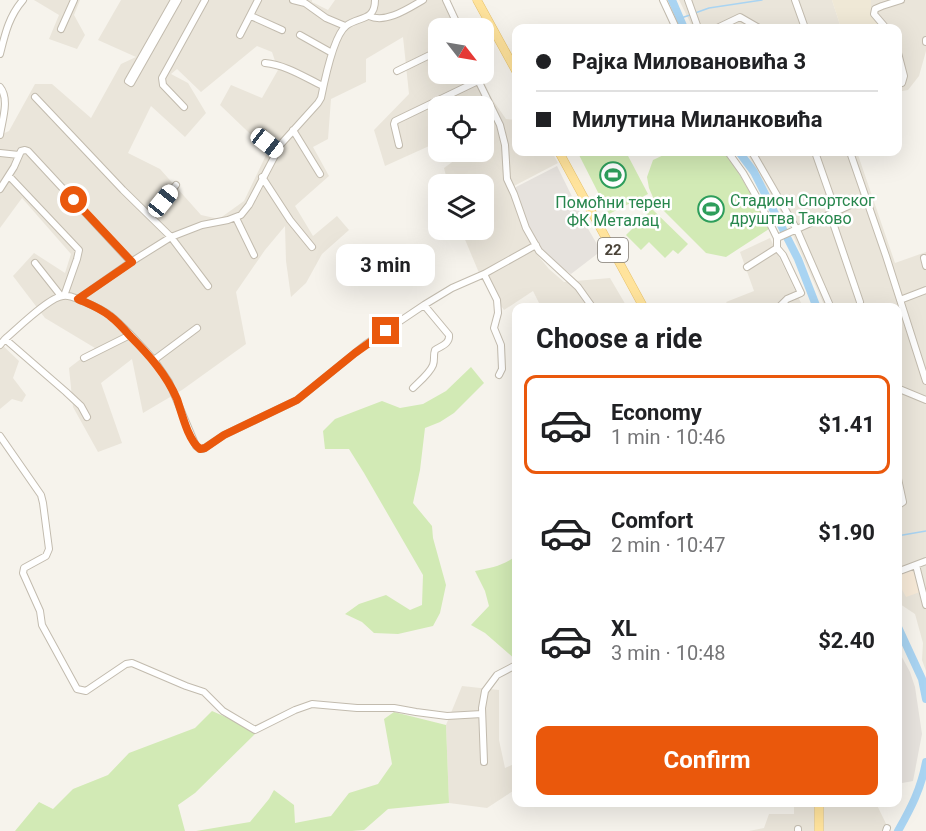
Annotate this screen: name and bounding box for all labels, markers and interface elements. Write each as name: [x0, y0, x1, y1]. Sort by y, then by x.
north arrow: [428, 18, 494, 84]
map controls: [428, 18, 494, 240]
text: Рајка Миловановића 3: [572, 49, 806, 74]
button: locate: [428, 96, 494, 162]
text: Милутина Миланковића: [572, 107, 822, 132]
car: [247, 125, 287, 161]
sports icon: Помоћни терен ФК Металац: [598, 160, 628, 190]
button: layers: [428, 174, 494, 240]
car: [145, 181, 181, 221]
route start: [60, 186, 87, 213]
place label: Стадион Спортског друштва Таково: [730, 191, 875, 228]
place label: Помоћни терен ФК Металац: [555, 193, 671, 230]
sports icon: Стадион Спортског друштва Таково: [696, 194, 726, 224]
road number: 22: [598, 238, 628, 262]
callout: 3 min: [336, 244, 436, 286]
text: 3 min: [360, 253, 411, 277]
route end: [372, 317, 399, 344]
text: Choose a ride: [536, 323, 702, 355]
icon: car: [539, 398, 593, 452]
text: Economy: [611, 400, 702, 425]
text: $1.41: [818, 412, 875, 437]
text: 1 min · 10:46: [611, 425, 726, 449]
icon: car: [539, 506, 593, 560]
text: Comfort: [611, 508, 693, 533]
text: $1.90: [818, 520, 875, 545]
text: 2 min · 10:47: [611, 533, 726, 557]
icon: car: [539, 614, 593, 668]
text: XL: [611, 616, 637, 641]
text: $2.40: [818, 628, 875, 653]
text: 3 min · 10:48: [611, 641, 726, 665]
button: Confirm: [536, 726, 878, 795]

